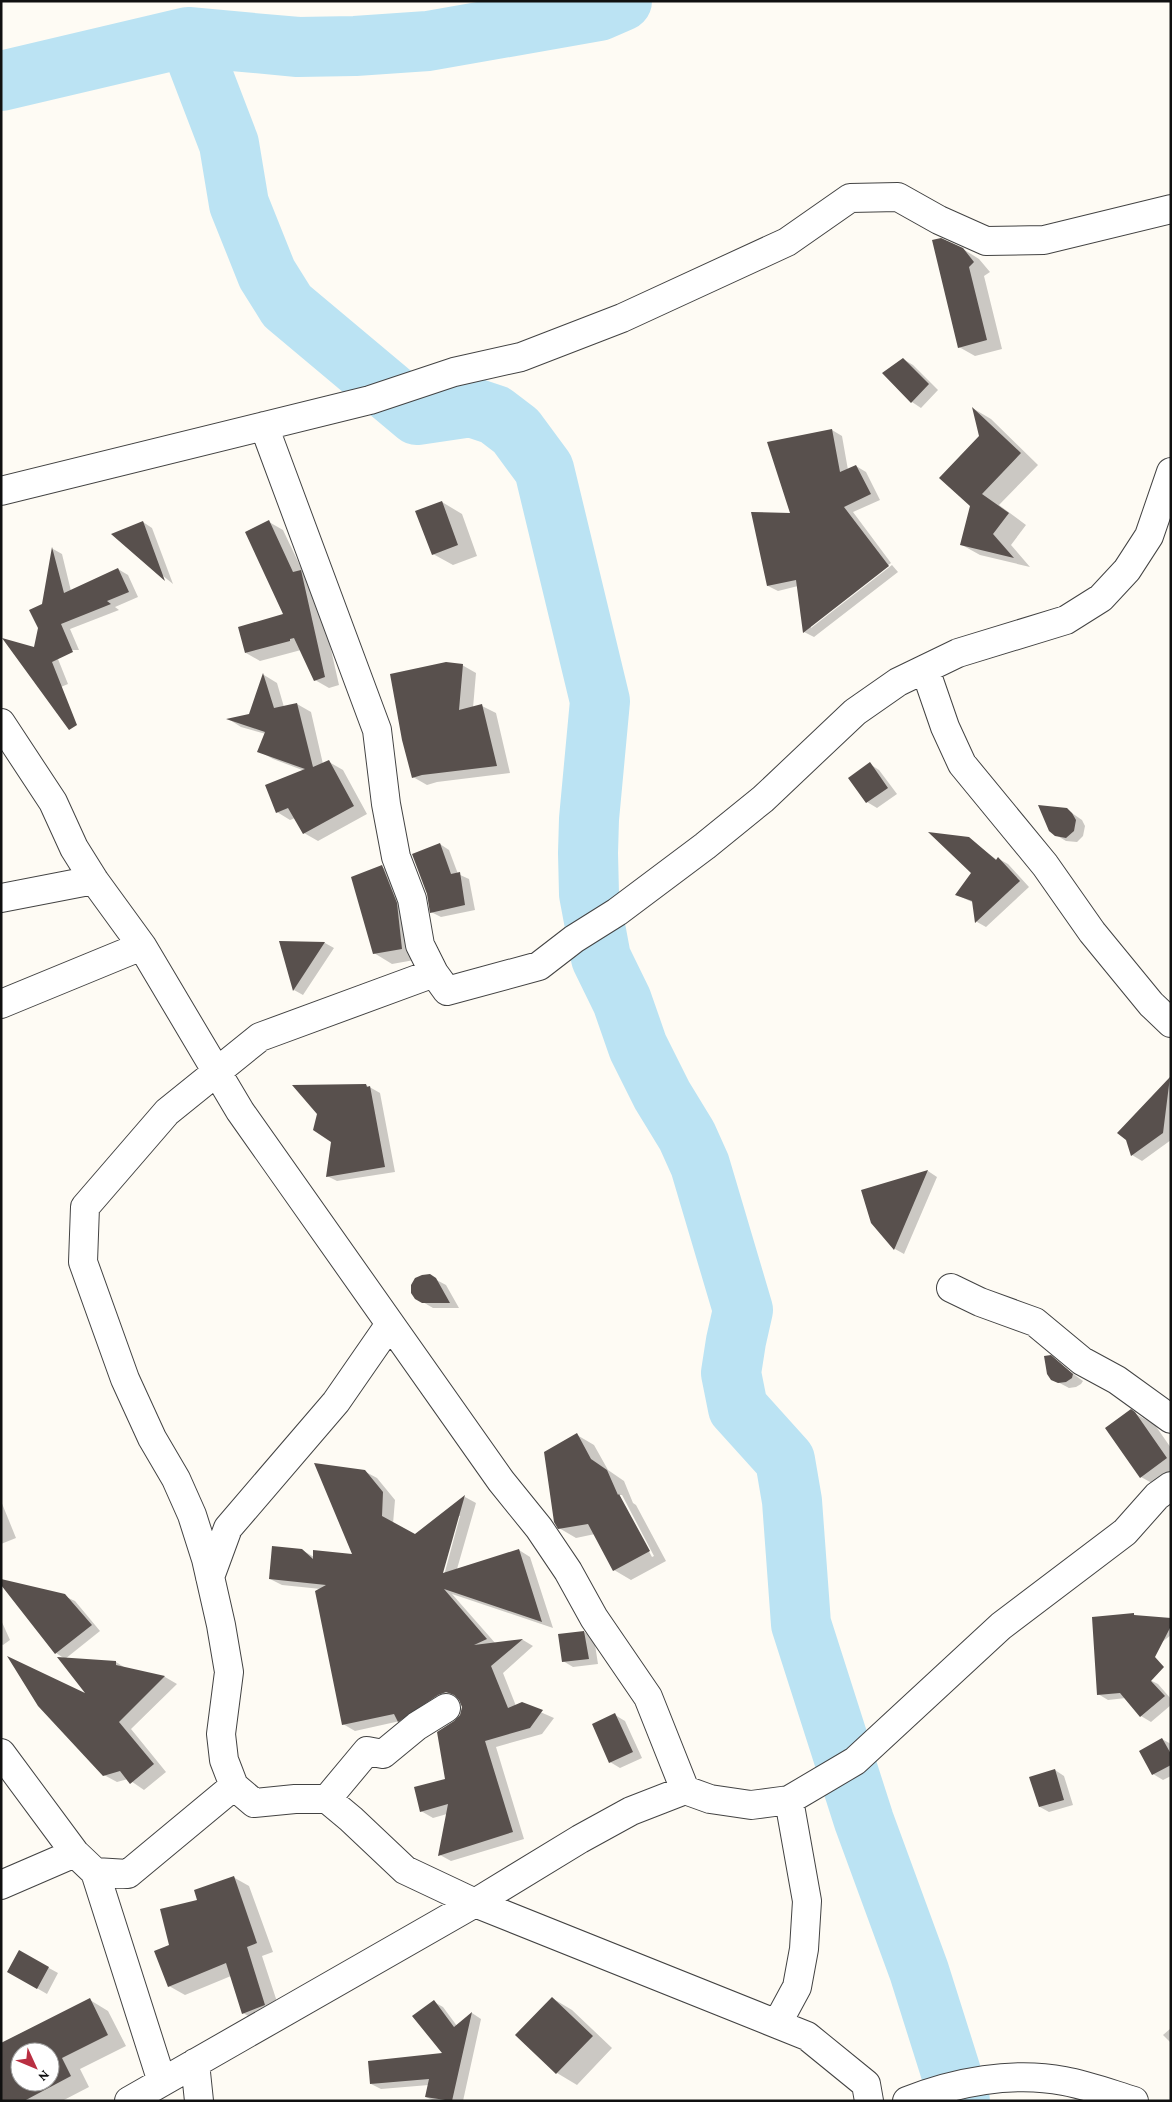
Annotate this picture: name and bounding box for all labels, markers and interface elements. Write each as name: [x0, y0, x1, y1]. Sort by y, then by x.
north arrow: [10, 2042, 60, 2092]
text: N: [35, 2067, 53, 2085]

